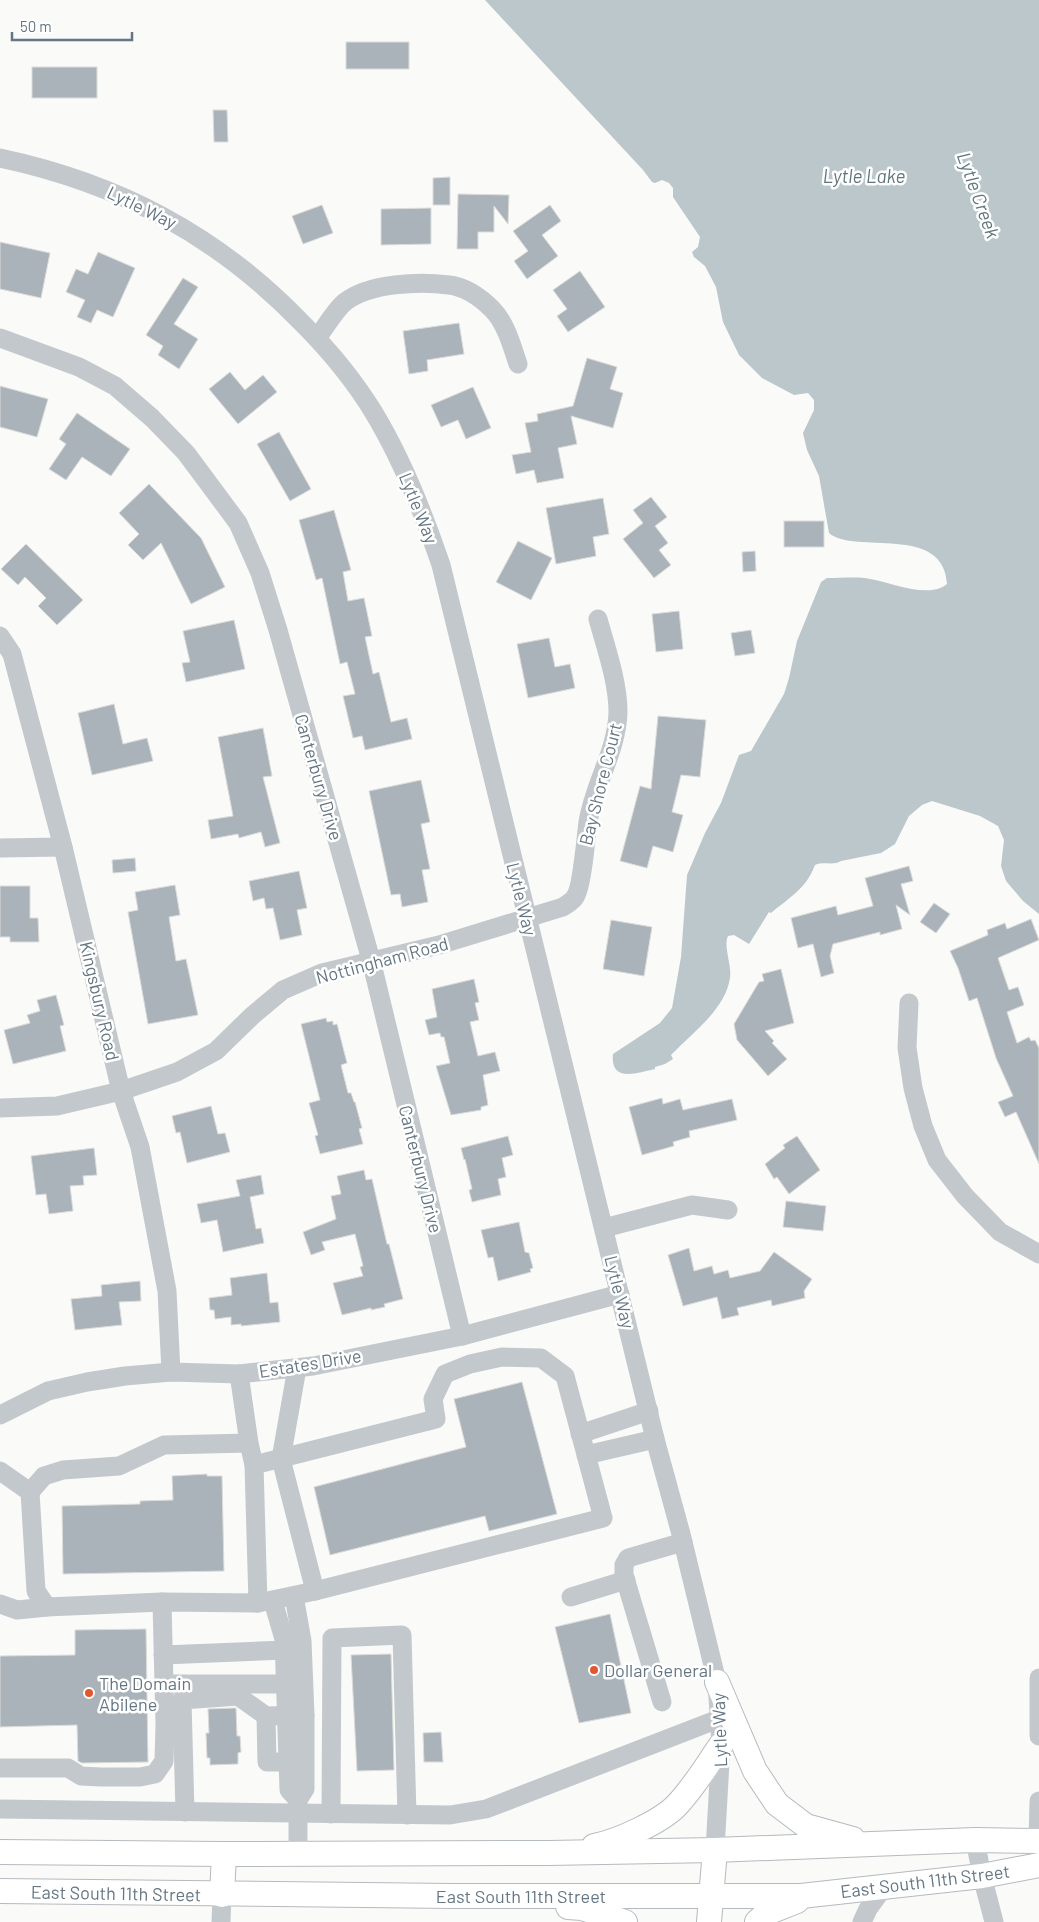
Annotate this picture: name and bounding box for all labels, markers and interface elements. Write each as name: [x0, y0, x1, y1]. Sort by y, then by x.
scale bar: [12, 10, 132, 42]
text: 50 m: [20, 17, 52, 35]
water label: Lytle Creek: [953, 149, 1005, 242]
water label: Lytle Lake: [823, 164, 905, 187]
street label: Lytle Way: [104, 181, 180, 233]
street label: Lytle Way: [395, 469, 443, 547]
street label: Canterbury Drive: [290, 711, 348, 843]
street label: Bay Shore Court: [574, 720, 626, 848]
street label: Lytle Way: [502, 860, 542, 938]
street label: Nottingham Road: [313, 932, 451, 988]
street label: Kingsbury Road: [76, 939, 124, 1063]
street label: Canterbury Drive: [395, 1103, 447, 1235]
street label: Lytle Way: [600, 1253, 640, 1331]
street label: Estates Drive: [257, 1344, 363, 1382]
place label: Dollar General: [604, 1659, 712, 1681]
marker: Dollar General: [588, 1664, 600, 1676]
place label: The Domain Abilene: [99, 1672, 191, 1715]
marker: The Domain Abilene: [83, 1687, 95, 1699]
street label: Lytle Way: [707, 1692, 731, 1768]
street label: East South 11th Street: [839, 1860, 1011, 1902]
street label: East South 11th Street: [31, 1881, 201, 1905]
street label: East South 11th Street: [436, 1885, 606, 1907]

